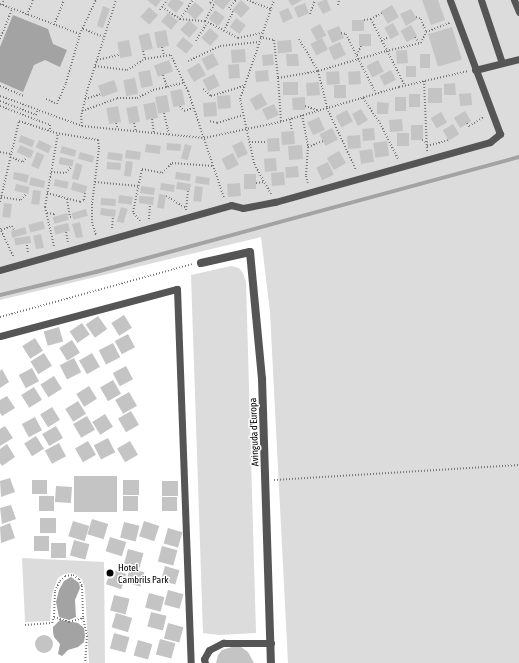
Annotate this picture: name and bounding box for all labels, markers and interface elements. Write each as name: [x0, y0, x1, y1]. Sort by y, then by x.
street label: Avinguda d'Europa: [247, 398, 261, 466]
place label: Hotel Cambrils Park: [118, 561, 169, 584]
marker: Hotel Cambrils Park: [105, 568, 115, 578]

